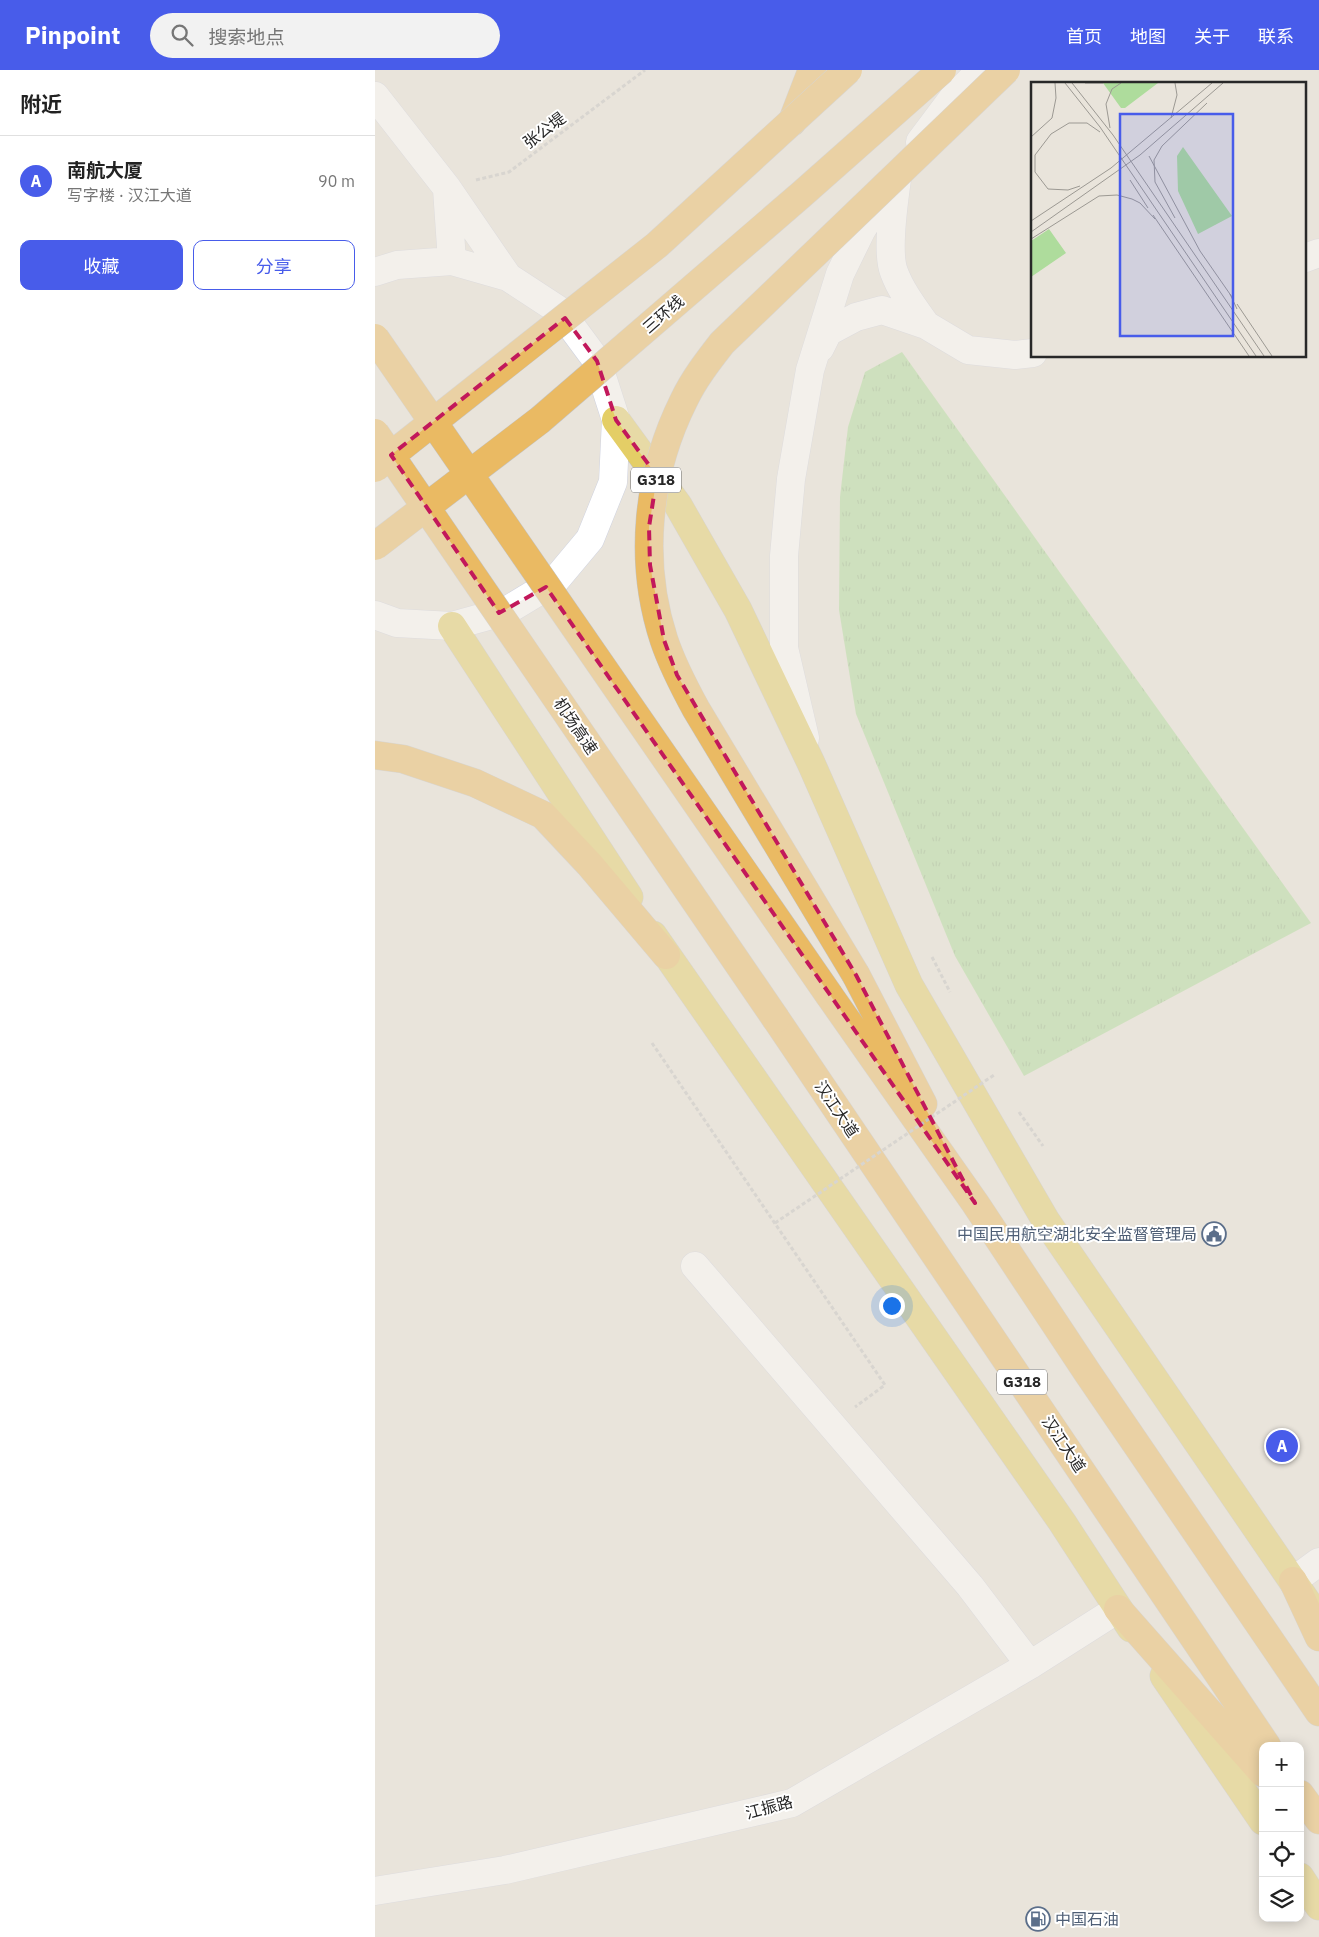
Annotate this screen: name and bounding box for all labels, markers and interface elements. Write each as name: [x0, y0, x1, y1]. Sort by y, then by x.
search box: [150, 13, 500, 58]
text: Pinpoint: [25, 19, 120, 51]
icon: search: [168, 21, 196, 49]
text: 搜索地点: [208, 25, 284, 49]
text: 首页: [1066, 25, 1102, 48]
text: 地图: [1130, 25, 1166, 48]
text: 关于: [1194, 25, 1230, 48]
text: 联系: [1258, 25, 1294, 48]
inset map: [1031, 82, 1307, 358]
text: 附近: [20, 90, 62, 118]
street label: 张公堤: [519, 108, 569, 152]
text: 南航大厦: [67, 158, 143, 182]
text: A: [31, 171, 41, 191]
text: 90 m: [318, 171, 355, 191]
text: 写字楼 · 汉江大道: [67, 185, 192, 205]
button: 收藏: [20, 240, 183, 290]
button: 分享: [193, 240, 355, 290]
street label: 三环线: [638, 291, 688, 337]
road number: G318: [631, 468, 681, 492]
street label: 机场高速: [550, 694, 602, 758]
street label: 汉江大道: [811, 1077, 863, 1141]
public building icon: 中国民用航空湖北安全监督管理局: [1201, 1221, 1227, 1247]
place label: 中国民用航空湖北安全监督管理局: [957, 1224, 1197, 1244]
your location: [879, 1293, 905, 1319]
road number: G318: [997, 1370, 1047, 1394]
street label: 汉江大道: [1038, 1412, 1090, 1476]
pin: A: [1266, 1427, 1298, 1465]
map controls: [1259, 1742, 1304, 1922]
button: +: [1259, 1742, 1304, 1787]
button: −: [1259, 1787, 1304, 1832]
street label: 江振路: [743, 1791, 795, 1823]
button: locate: [1259, 1832, 1304, 1877]
button: layers: [1259, 1877, 1304, 1922]
fuel station icon: 中国石油: [1025, 1906, 1051, 1932]
place label: 中国石油: [1055, 1909, 1119, 1929]

